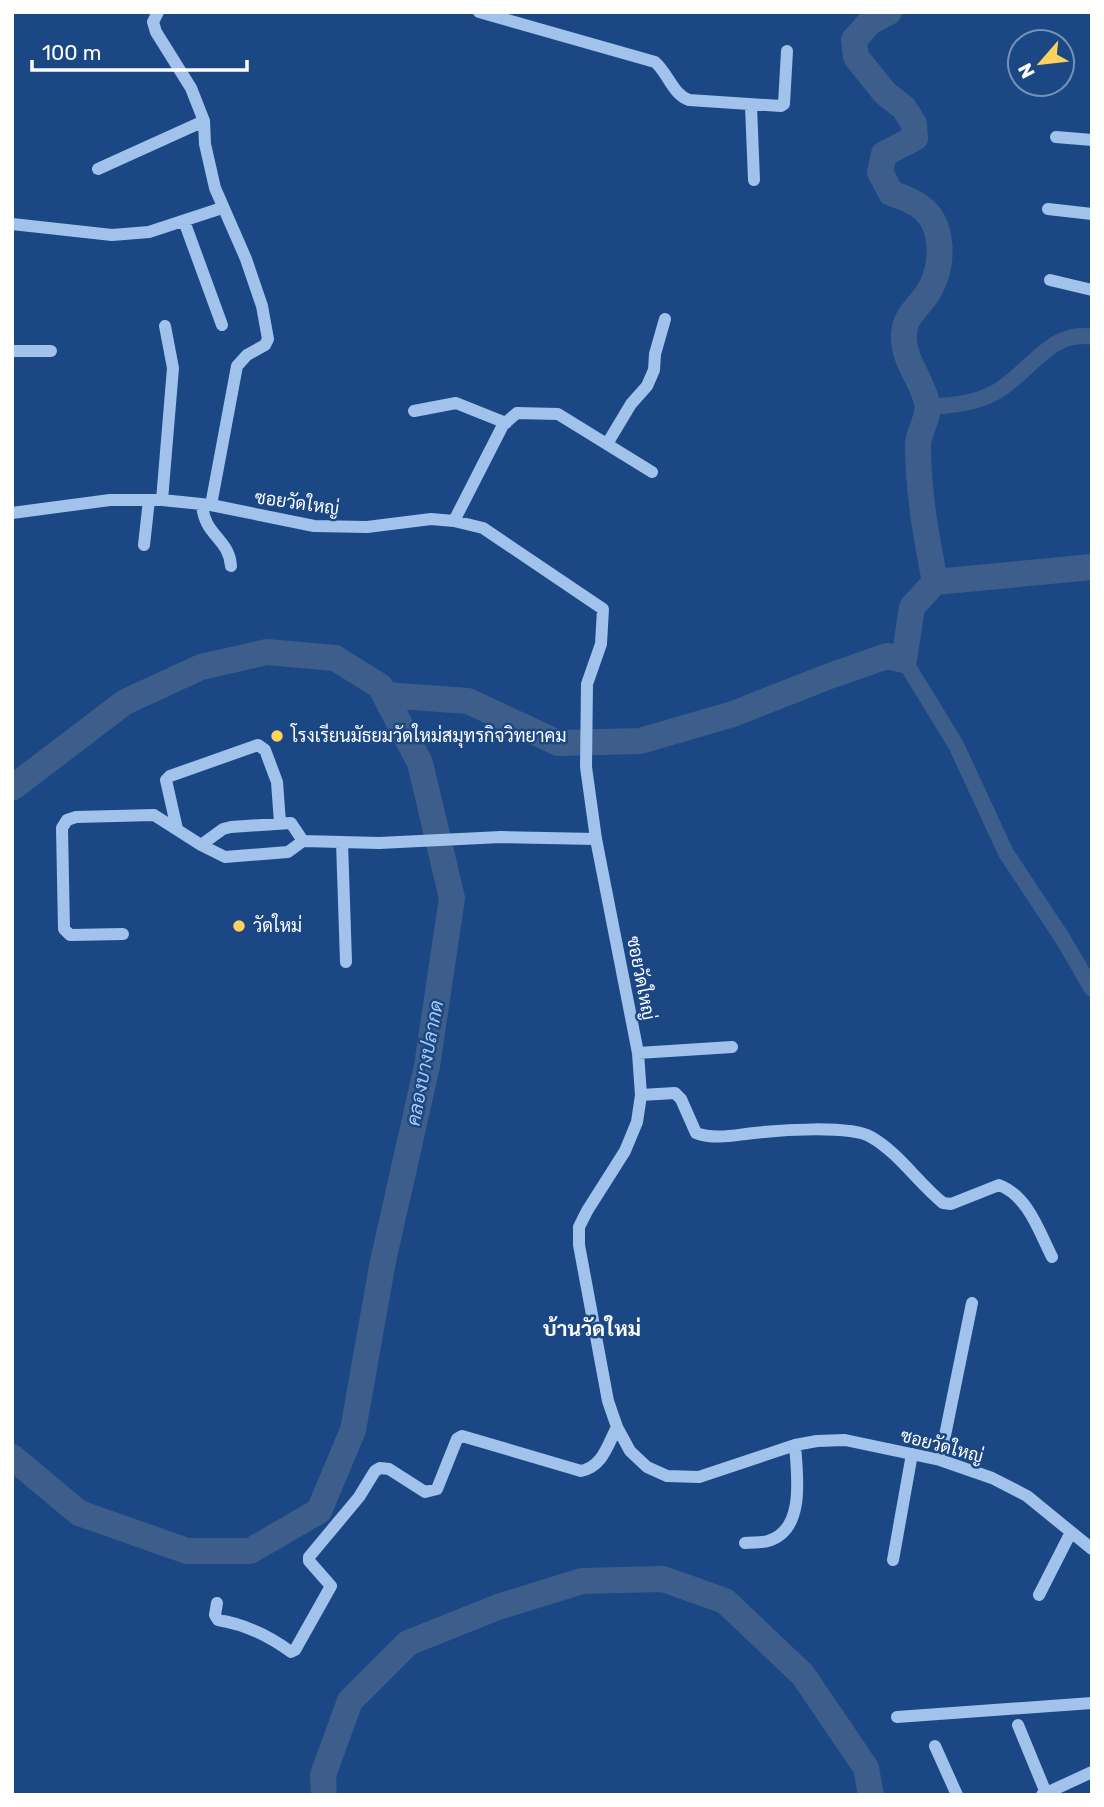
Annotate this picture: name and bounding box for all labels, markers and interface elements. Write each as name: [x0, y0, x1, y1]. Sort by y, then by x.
scale bar: [32, 28, 247, 72]
north arrow: [1006, 28, 1076, 98]
text: 100 m: [42, 40, 101, 65]
text: N: [1013, 59, 1040, 82]
street label: ซอยวัดใหญ่: [253, 484, 341, 520]
place label: โรงเรียนมัธยมวัดใหม่สมุทรกิจวิทยาคม: [290, 723, 566, 748]
marker: โรงเรียนมัธยมวัดใหม่สมุทรกิจวิทยาคม: [269, 728, 285, 744]
place label: วัดใหม่: [253, 913, 302, 937]
marker: วัดใหม่: [231, 918, 247, 934]
street label: ซอยวัดใหญ่: [622, 934, 662, 1022]
water label: คลองบางปลากด: [402, 998, 448, 1128]
district label: บ้านวัดใหม่: [543, 1315, 641, 1341]
street label: ซอยวัดใหญ่: [898, 1422, 986, 1468]

